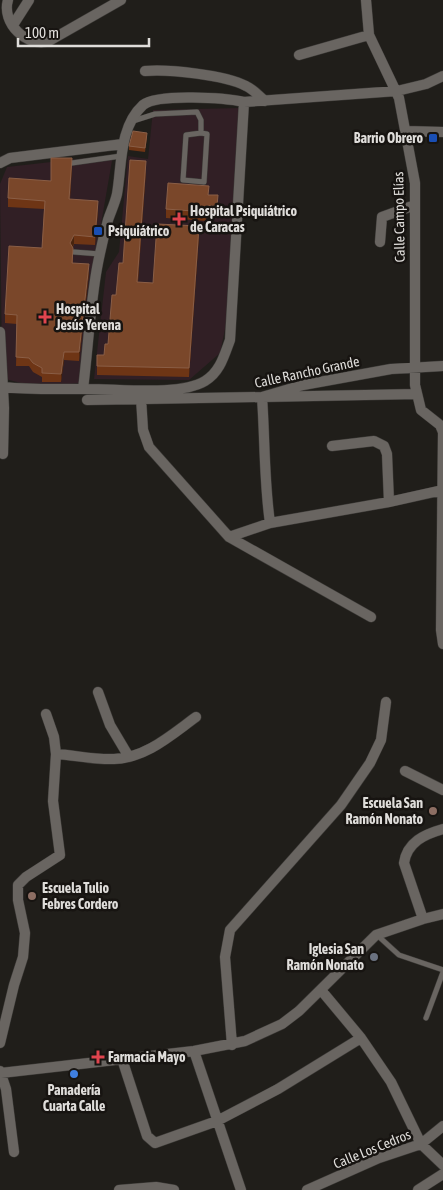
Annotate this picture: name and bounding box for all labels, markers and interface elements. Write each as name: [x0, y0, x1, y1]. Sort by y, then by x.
scale bar: [18, 15, 149, 47]
text: 100 m: [25, 24, 59, 41]
place label: Barrio Obrero: [354, 130, 423, 146]
marker: Barrio Obrero: [427, 132, 439, 144]
street label: Calle Campo Elías: [390, 171, 408, 262]
place label: Hospital Psiquiátrico de Caracas: [190, 203, 297, 235]
marker: Hospital Psiquiátrico de Caracas: [172, 212, 186, 226]
place label: Psiquiátrico: [108, 223, 170, 239]
marker: Psiquiátrico: [92, 225, 104, 237]
place label: Hospital Jesús Yerena: [55, 301, 121, 333]
marker: Hospital Jesús Yerena: [38, 310, 52, 324]
street label: Calle Rancho Grande: [253, 353, 361, 391]
place label: Escuela San Ramón Nonato: [346, 795, 423, 827]
marker: Escuela San Ramón Nonato: [427, 805, 439, 817]
place label: Escuela Tulio Febres Cordero: [42, 880, 119, 912]
marker: Escuela Tulio Febres Cordero: [26, 890, 38, 902]
place label: Iglesia San Ramón Nonato: [287, 941, 364, 973]
marker: Iglesia San Ramón Nonato: [368, 951, 380, 963]
place label: Farmacia Mayo: [108, 1049, 186, 1065]
marker: Farmacia Mayo: [92, 1051, 104, 1063]
marker: Panadería Cuarta Calle: [68, 1068, 80, 1080]
place label: Panadería Cuarta Calle: [43, 1082, 105, 1114]
street label: Calle Los Cedros: [331, 1126, 413, 1172]

